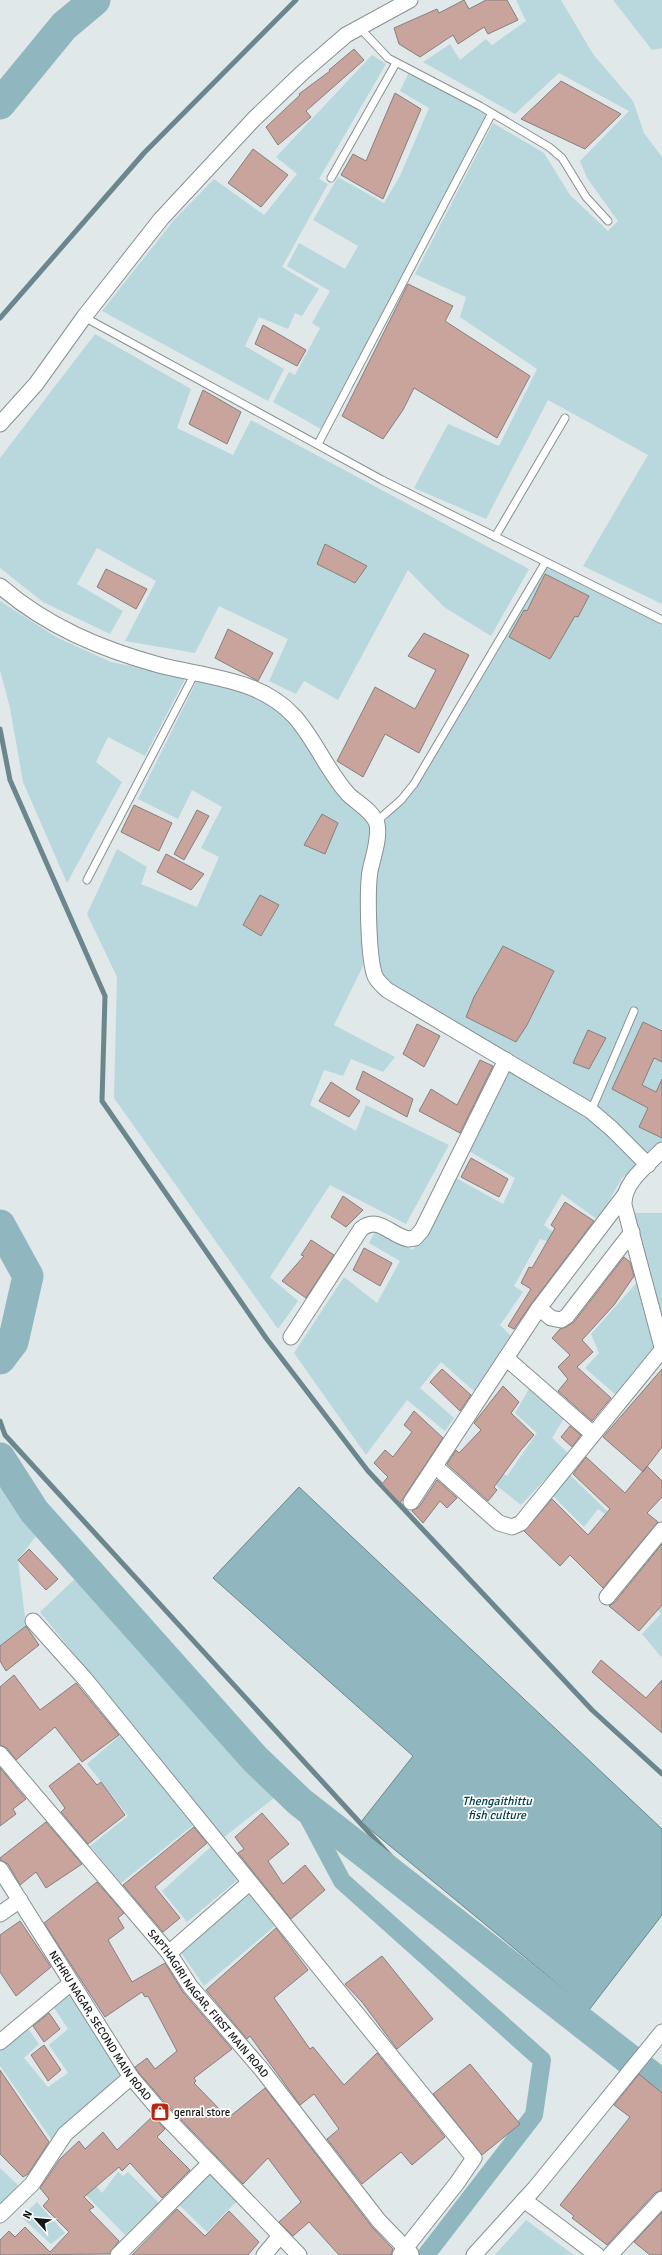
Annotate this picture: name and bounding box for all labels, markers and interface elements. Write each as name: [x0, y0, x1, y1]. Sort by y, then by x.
water label: Thengaithittu fish culture: [462, 1794, 533, 1823]
street label: SAPTHAGIRI NAGAR, FIRST MAIN ROAD: [145, 1926, 272, 2080]
street label: NEHRU NAGAR, SECOND MAIN ROAD: [47, 1948, 154, 2103]
shop icon: genral store: [149, 2101, 171, 2123]
place label: genral store: [174, 2106, 230, 2119]
north arrow: [16, 2199, 56, 2239]
text: N: [20, 2208, 35, 2221]

